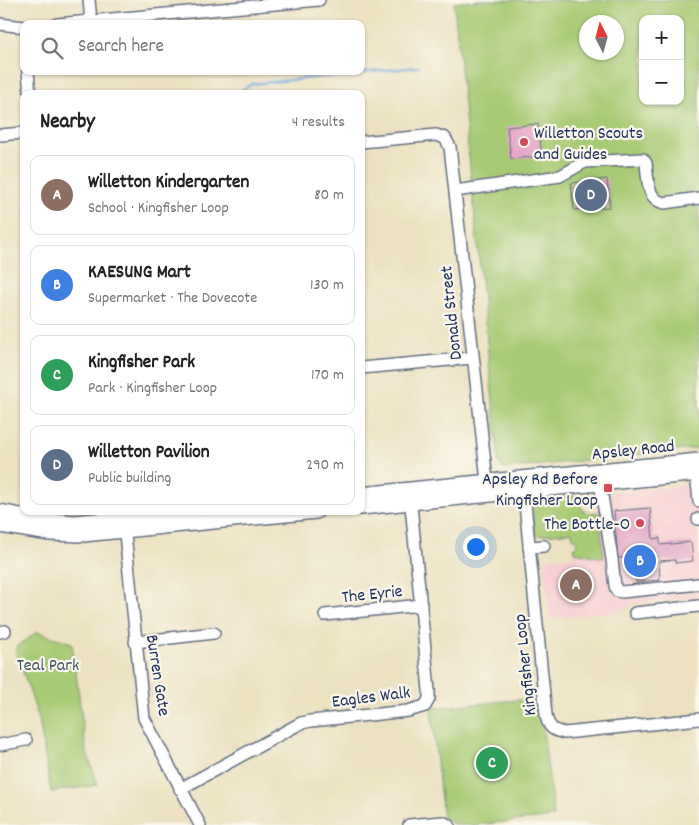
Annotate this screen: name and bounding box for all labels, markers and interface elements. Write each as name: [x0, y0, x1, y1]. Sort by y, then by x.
north arrow: [579, 15, 624, 60]
map controls: [639, 15, 684, 105]
button: +: [639, 15, 684, 60]
search box: [20, 20, 365, 75]
icon: search: [38, 34, 66, 62]
text: Search here: [78, 34, 164, 61]
button: −: [639, 60, 684, 105]
text: Nearby: [40, 108, 95, 138]
text: 4 results: [292, 111, 345, 134]
place label: Willetton Scouts and Guides: [534, 122, 643, 168]
marker: Willetton Scouts and Guides: [518, 136, 530, 148]
text: Willetton Kindergarten: [88, 170, 249, 197]
pin: D: [575, 176, 607, 214]
text: A: [53, 184, 61, 207]
text: 80 m: [314, 184, 344, 207]
text: School · Kingfisher Loop: [88, 197, 229, 220]
text: KAESUNG Mart: [88, 260, 191, 287]
street label: Donald Street: [435, 264, 470, 361]
text: B: [53, 274, 61, 297]
text: 130 m: [310, 274, 344, 297]
text: Supermarket · The Dovecote: [88, 287, 257, 310]
text: Kingfisher Park: [88, 350, 195, 377]
text: C: [53, 364, 61, 387]
text: 170 m: [311, 364, 344, 387]
text: Park · Kingfisher Loop: [88, 377, 217, 400]
street label: Apsley Road: [591, 435, 676, 468]
text: Willetton Pavilion: [88, 440, 210, 467]
text: D: [53, 454, 61, 477]
text: 290 m: [306, 454, 344, 477]
text: Public building: [88, 467, 171, 490]
place label: Apsley Rd Before Kingfisher Loop: [482, 468, 598, 514]
marker: Apsley Rd Before Kingfisher Loop: [602, 482, 614, 494]
place label: The Bottle-O: [544, 513, 630, 538]
marker: The Bottle-O: [634, 517, 646, 529]
your location: [463, 534, 489, 560]
pin: B: [624, 542, 656, 580]
pin: A: [560, 566, 592, 604]
street label: The Eyrie: [341, 580, 404, 611]
street label: Kingfisher Loop: [509, 613, 544, 717]
street label: Burren Gate: [138, 633, 175, 718]
park label: Teal Park: [17, 654, 79, 679]
street label: Eagles Walk: [331, 681, 412, 716]
pin: C: [476, 744, 508, 782]

